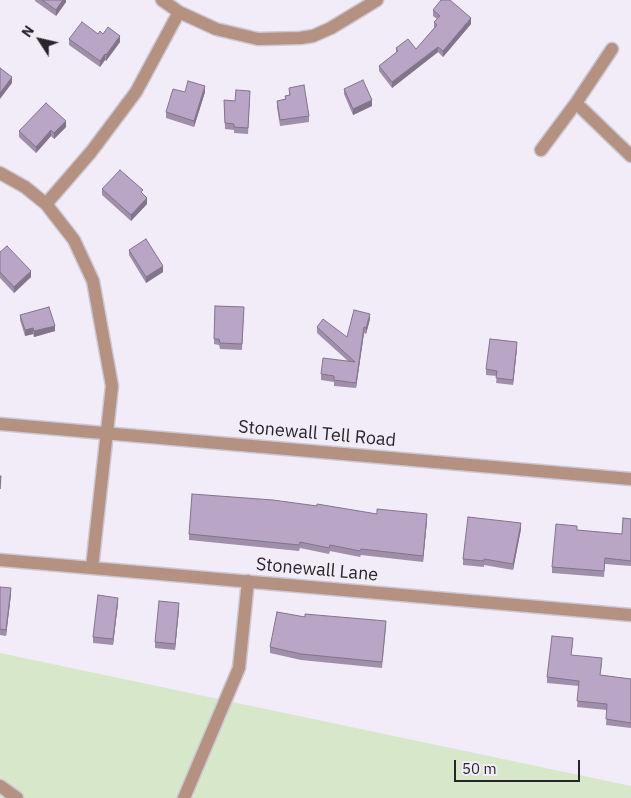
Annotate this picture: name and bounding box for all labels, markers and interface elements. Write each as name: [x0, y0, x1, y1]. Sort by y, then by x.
north arrow: [15, 15, 65, 65]
text: N: [17, 22, 38, 41]
street label: Stonewall Tell Road: [237, 416, 397, 452]
street label: Stonewall Lane: [255, 554, 379, 586]
scale bar: [456, 750, 582, 782]
text: 50 m: [462, 759, 497, 778]

